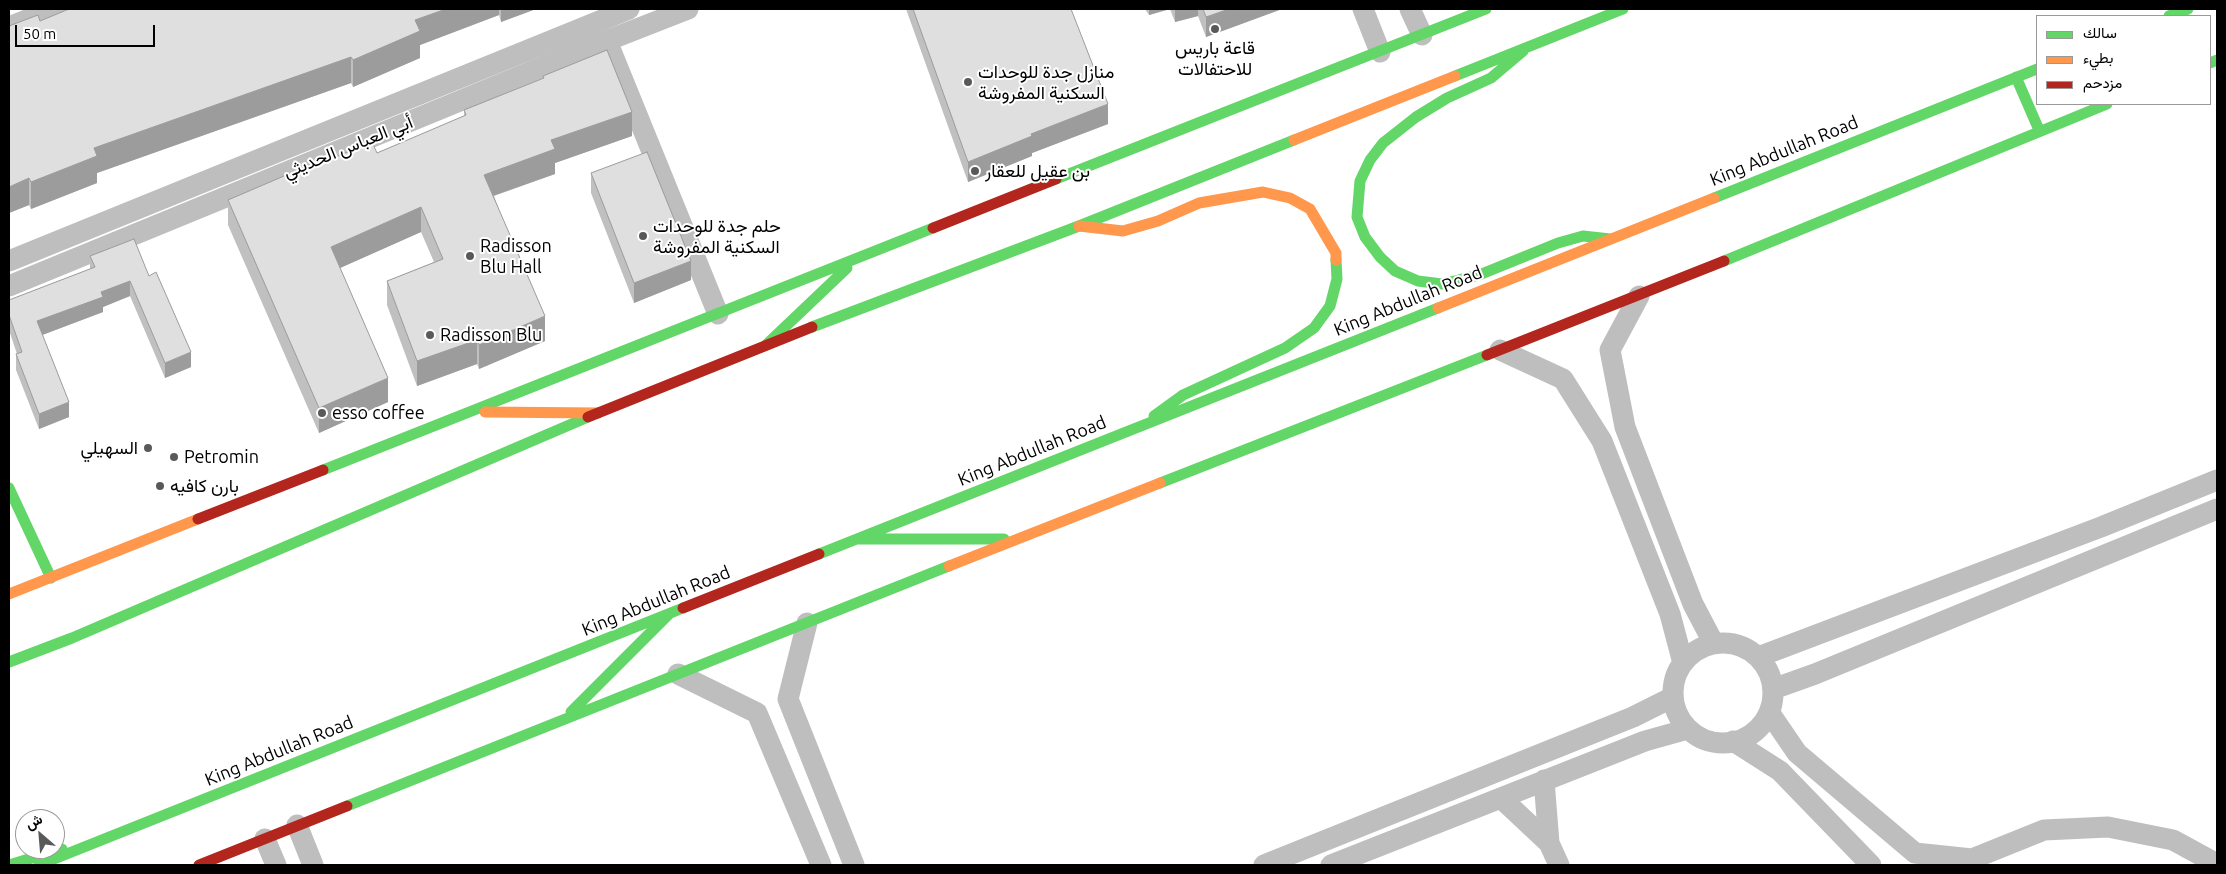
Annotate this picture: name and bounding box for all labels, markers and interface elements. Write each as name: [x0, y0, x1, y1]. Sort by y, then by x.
scale bar: [18, 15, 158, 47]
legend: [2036, 15, 2211, 105]
marker: قاعة باريس للاحتفالات: [1209, 23, 1221, 35]
text: سالك: [2083, 24, 2117, 41]
text: 50 m: [23, 25, 56, 42]
place label: قاعة باريس للاحتفالات: [1175, 37, 1255, 80]
text: بطيء: [2083, 49, 2113, 66]
place label: منازل جدة للوحدات السكنية المفروشة: [978, 61, 1114, 104]
text: مزدحم: [2083, 74, 2122, 91]
marker: منازل جدة للوحدات السكنية المفروشة: [962, 76, 974, 88]
street label: أبي العباس الحديثي: [280, 111, 416, 183]
street label: King Abdullah Road: [1707, 111, 1861, 191]
place label: بن عقيل للعقار: [985, 160, 1090, 182]
marker: بن عقيل للعقار: [969, 165, 981, 177]
place label: حلم جدة للوحدات السكنية المفروشة: [653, 215, 781, 258]
marker: حلم جدة للوحدات السكنية المفروشة: [637, 230, 649, 242]
place label: Radisson Blu Hall: [480, 235, 552, 278]
marker: Radisson Blu Hall: [464, 250, 476, 262]
street label: King Abdullah Road: [1331, 261, 1485, 341]
place label: Radisson Blu: [440, 324, 542, 346]
marker: Radisson Blu: [424, 329, 436, 341]
place label: esso coffee: [332, 402, 425, 424]
marker: esso coffee: [316, 407, 328, 419]
street label: King Abdullah Road: [955, 411, 1109, 491]
place label: السهيلي: [81, 437, 138, 459]
marker: السهيلي: [142, 442, 154, 454]
place label: Petromin: [184, 446, 259, 468]
marker: Petromin: [168, 451, 180, 463]
place label: بارن كافيه: [170, 475, 239, 497]
marker: بارن كافيه: [154, 480, 166, 492]
street label: King Abdullah Road: [579, 561, 733, 641]
street label: King Abdullah Road: [202, 711, 356, 791]
north arrow: [15, 809, 65, 859]
text: ش: [23, 811, 45, 832]

